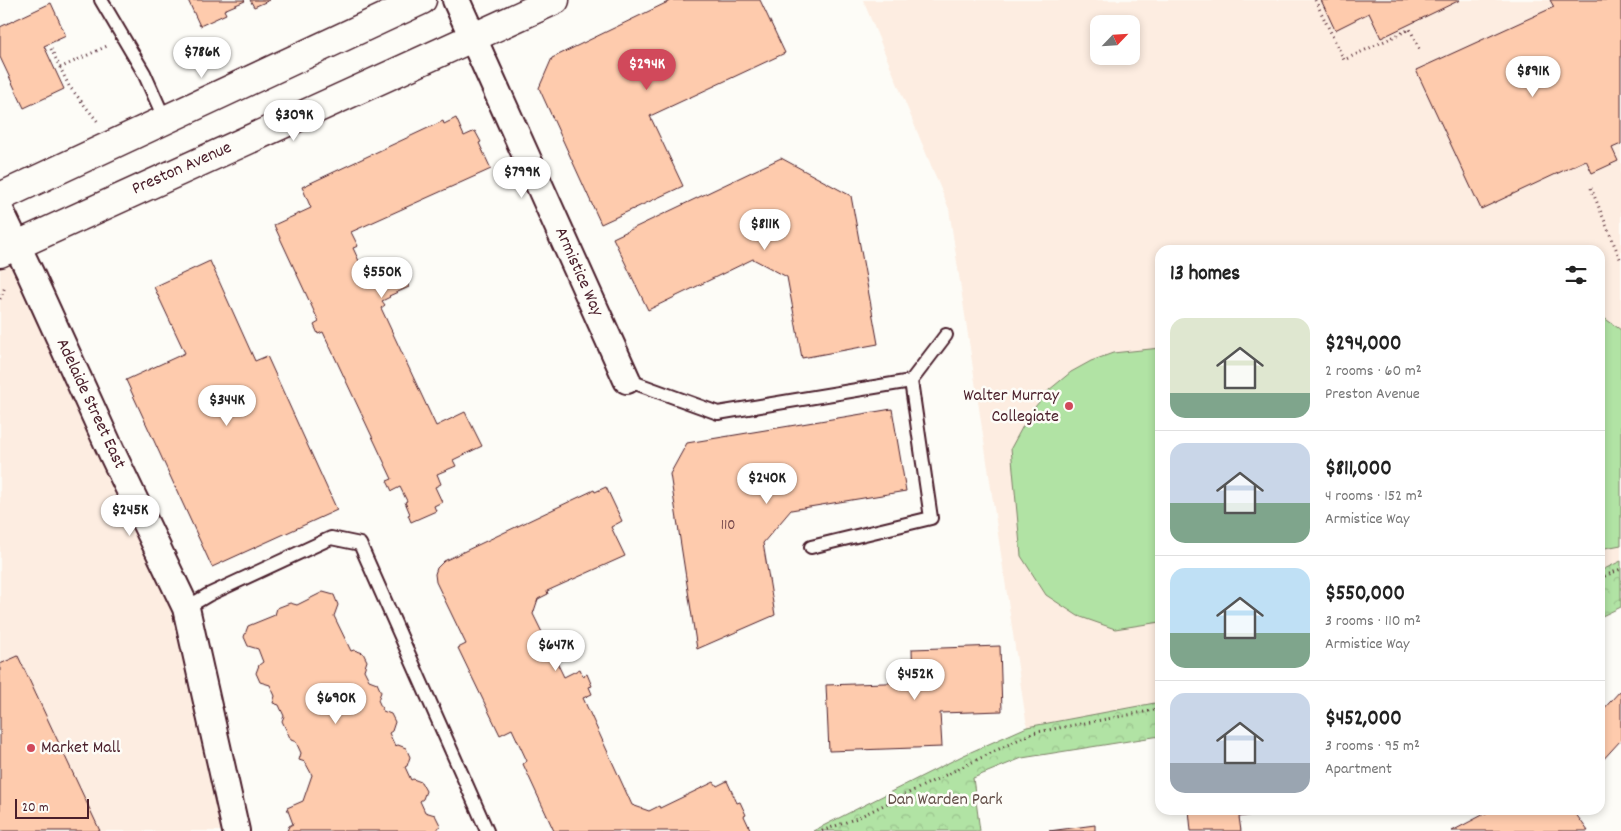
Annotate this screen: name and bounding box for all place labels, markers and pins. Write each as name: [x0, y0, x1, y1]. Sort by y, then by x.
pin: $786K: [167, 36, 237, 79]
pin: $294K: [612, 48, 682, 91]
pin: $891K: [1498, 56, 1568, 98]
pin: $309K: [259, 100, 329, 142]
pin: $799K: [487, 156, 557, 199]
pin: $811K: [730, 208, 800, 251]
pin: $550K: [347, 256, 417, 299]
pin: $344K: [192, 384, 262, 427]
place label: Walter Murray Collegiate: [963, 384, 1060, 430]
marker: Walter Murray Collegiate: [1063, 400, 1075, 412]
pin: $240K: [732, 462, 802, 505]
pin: $245K: [95, 494, 165, 537]
pin: $647K: [521, 630, 591, 672]
pin: $452K: [880, 658, 950, 701]
pin: $690K: [301, 682, 371, 725]
place label: Market Mall: [41, 736, 121, 761]
marker: Market Mall: [25, 742, 37, 754]

